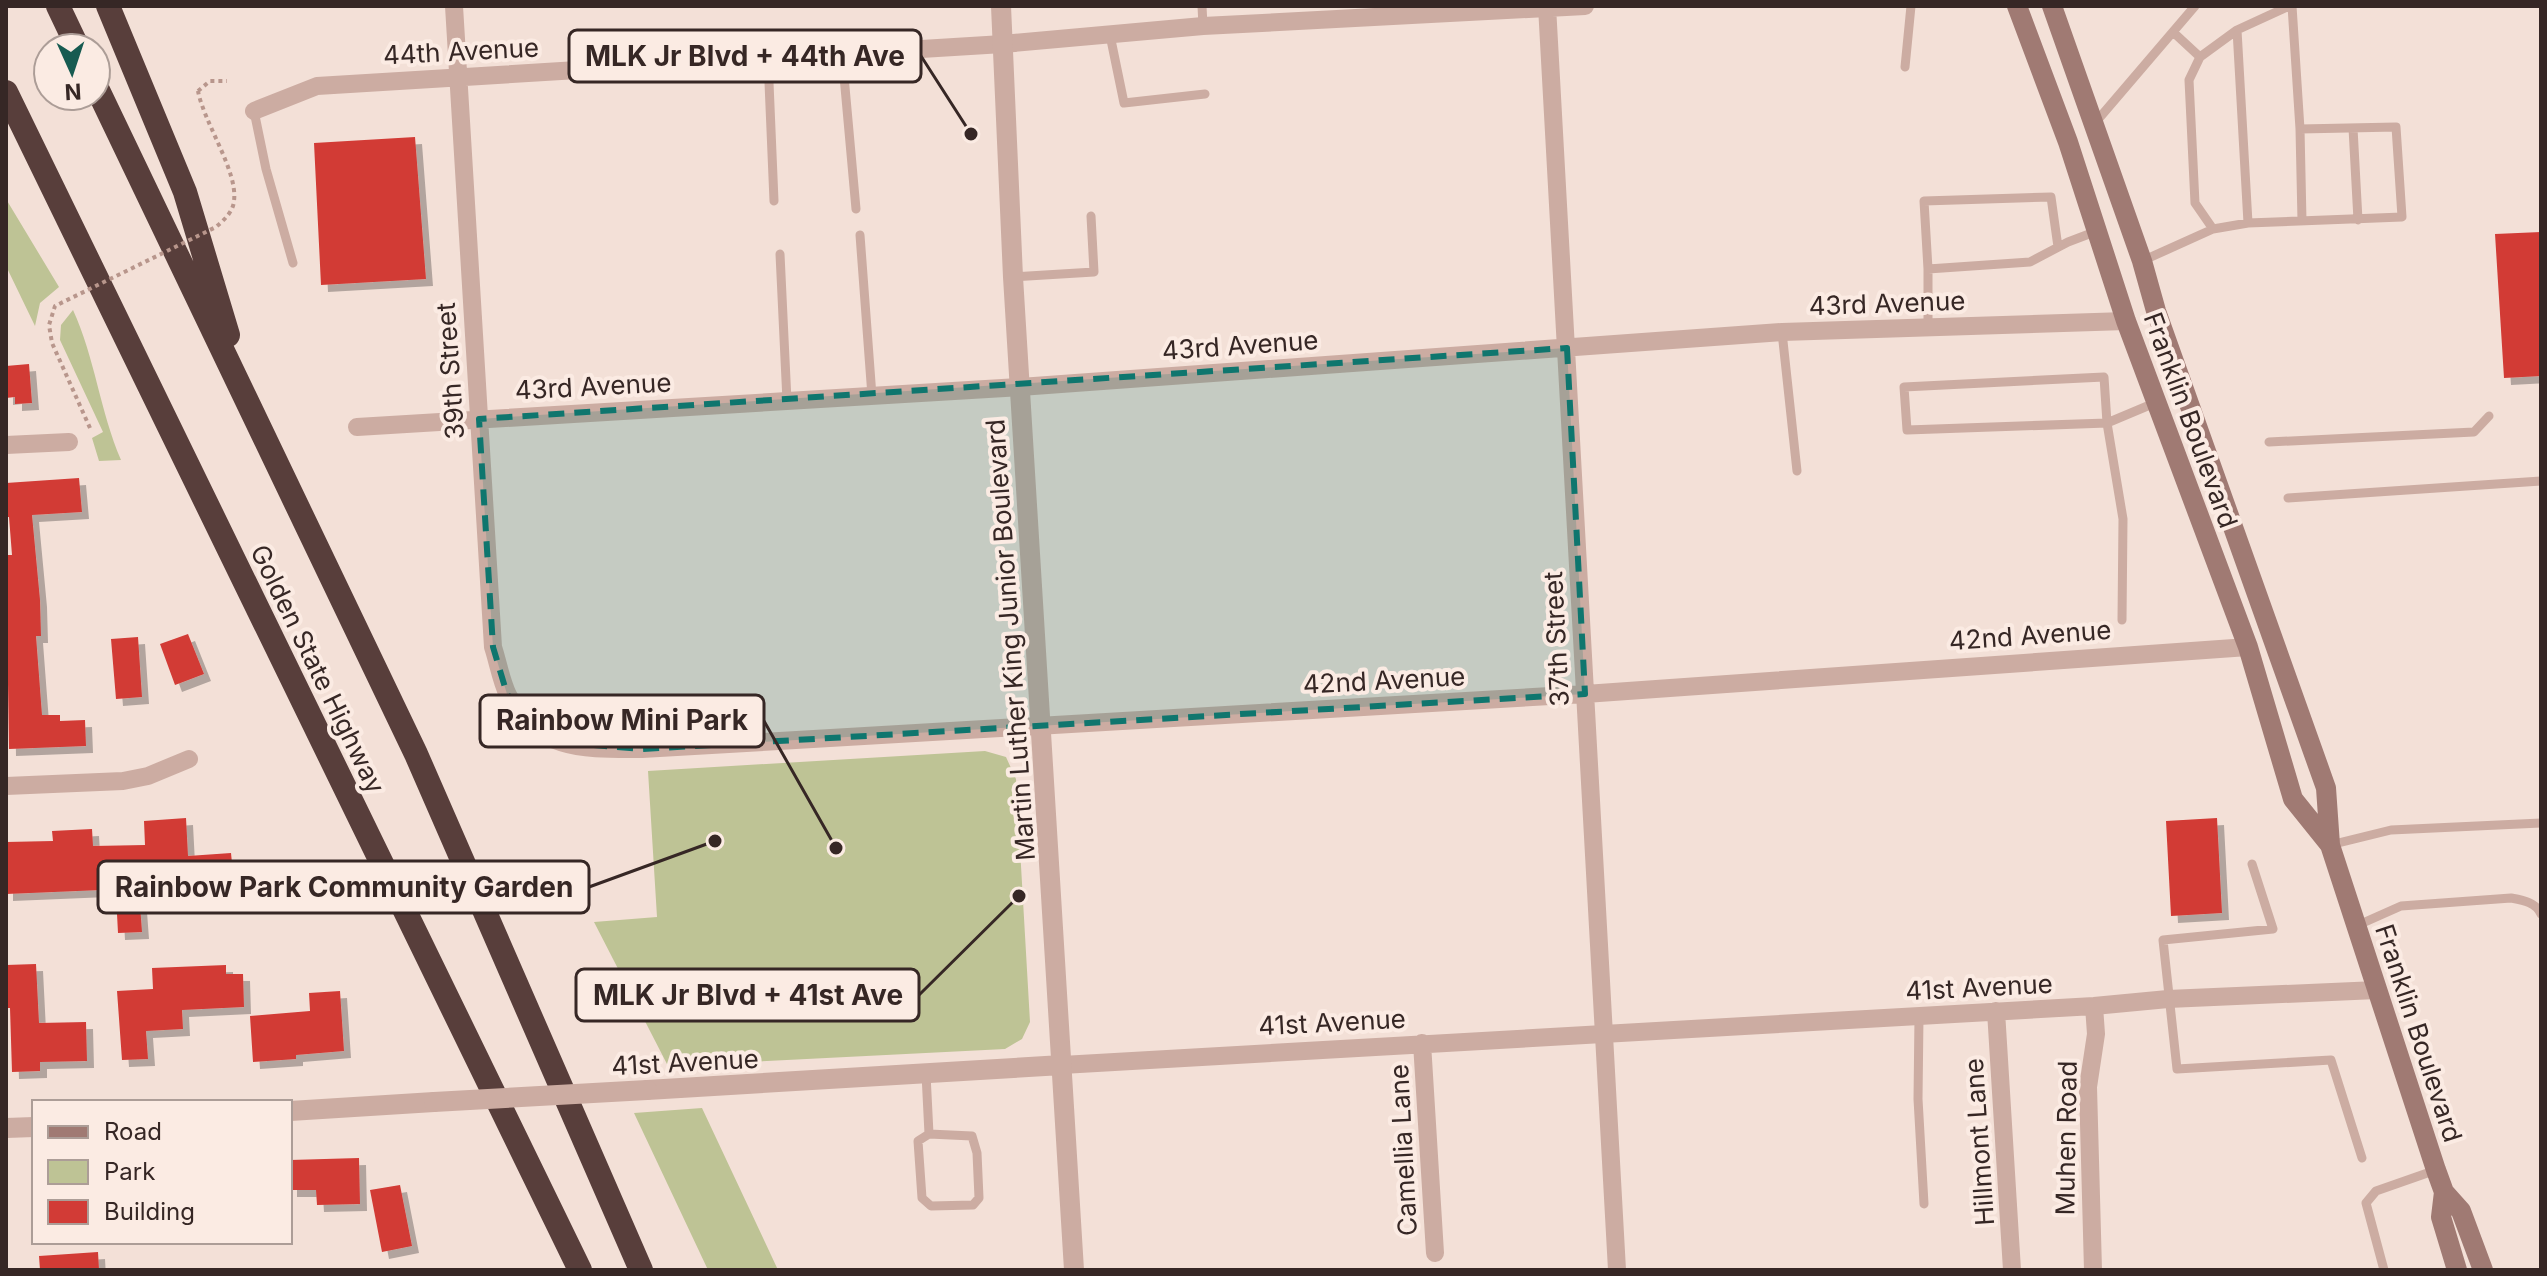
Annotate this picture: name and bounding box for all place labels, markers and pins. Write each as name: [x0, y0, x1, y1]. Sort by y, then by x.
callout: MLK Jr Blvd + 44th Ave: [569, 30, 921, 82]
callout: Rainbow Mini Park: [480, 695, 764, 747]
callout: Rainbow Park Community Garden: [98, 861, 589, 913]
callout: MLK Jr Blvd + 41st Ave: [576, 969, 919, 1021]

